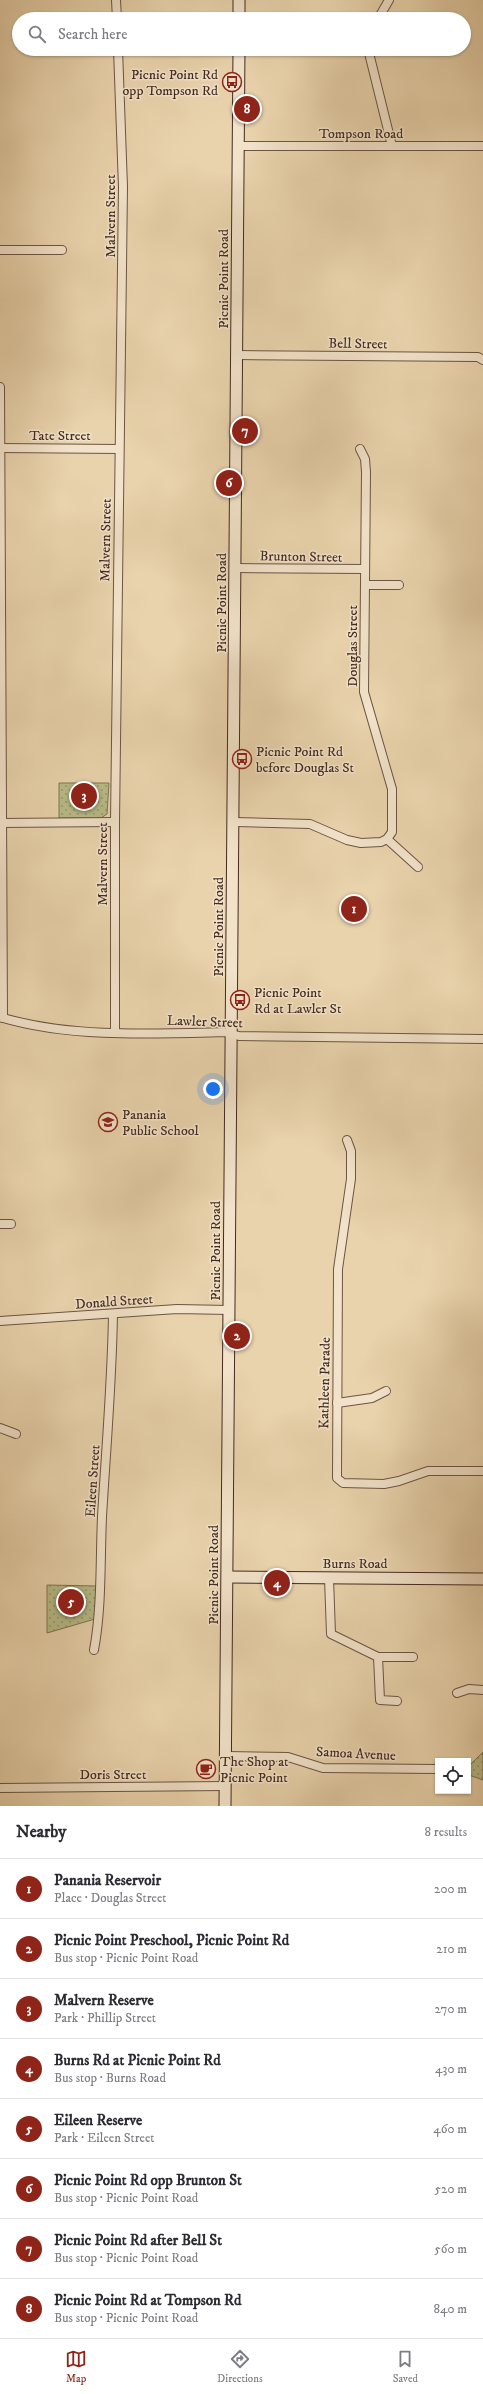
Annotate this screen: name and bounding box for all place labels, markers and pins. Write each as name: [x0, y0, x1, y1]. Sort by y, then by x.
place label: Picnic Point Rd opp Tompson Rd: [123, 66, 218, 100]
bus stop icon: Picnic Point Rd opp Tompson Rd: [221, 71, 243, 93]
pin: 8: [234, 94, 260, 124]
pin: 7: [232, 416, 258, 446]
pin: 6: [216, 468, 242, 498]
place label: Picnic Point Rd before Douglas St: [256, 743, 355, 777]
bus stop icon: Picnic Point Rd before Douglas St: [231, 748, 253, 770]
pin: 3: [71, 781, 97, 811]
pin: 1: [341, 894, 367, 924]
place label: Picnic Point Rd at Lawler St: [254, 984, 342, 1018]
bus stop icon: Picnic Point Rd at Lawler St: [229, 989, 251, 1011]
place label: Panania Public School: [122, 1106, 199, 1140]
school or university icon: Panania Public School: [97, 1111, 119, 1133]
pin: 2: [224, 1321, 250, 1351]
pin: 4: [264, 1568, 290, 1598]
pin: 5: [58, 1587, 84, 1617]
place label: The Shop at Picnic Point: [220, 1753, 289, 1787]
cafe icon: The Shop at Picnic Point: [195, 1758, 217, 1780]

